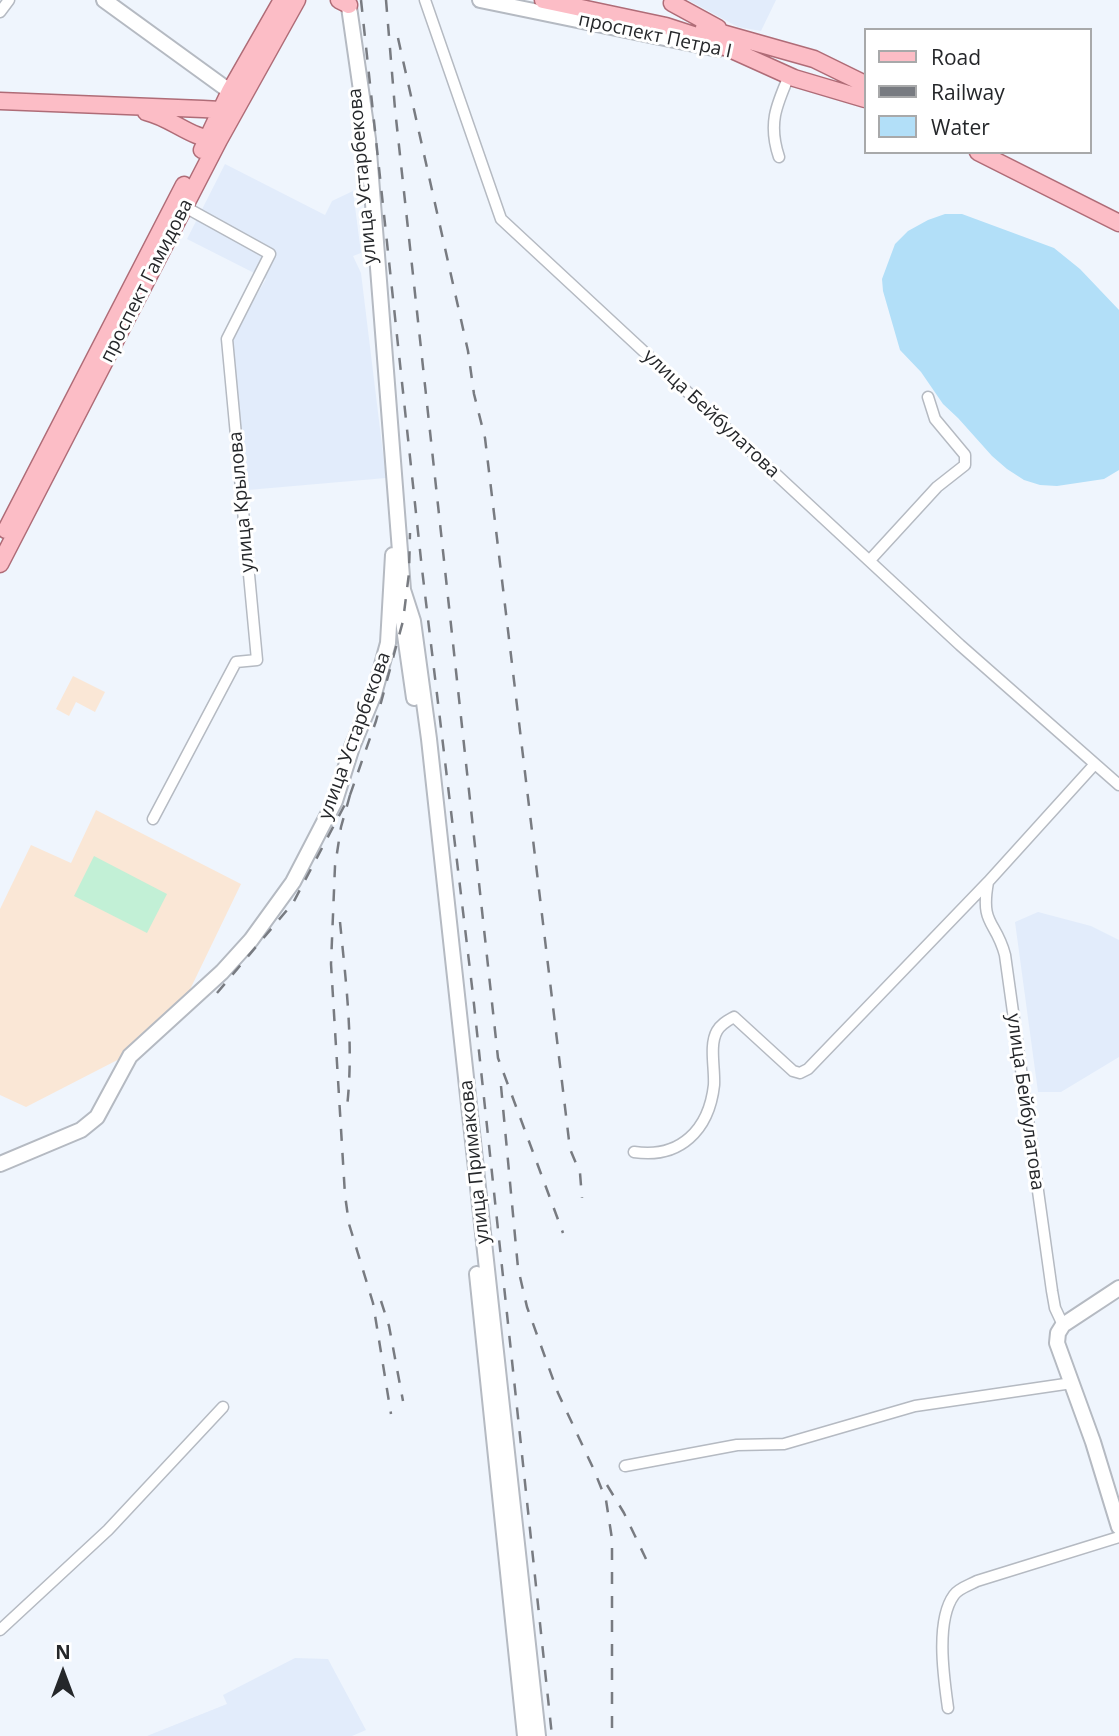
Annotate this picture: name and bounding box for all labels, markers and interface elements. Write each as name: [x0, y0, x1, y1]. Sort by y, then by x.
street label: проспект Петра I: [576, 9, 734, 63]
legend: [864, 28, 1091, 154]
text: Road: [931, 43, 981, 71]
text: Railway: [931, 78, 1005, 106]
street label: улица Устарбекова: [344, 87, 382, 265]
text: Water: [931, 113, 990, 141]
street label: проспект Гамидова: [96, 195, 198, 367]
street label: улица Бейбулатова: [638, 345, 784, 483]
street label: улица Крылова: [224, 431, 260, 573]
street label: улица Устарбекова: [314, 649, 396, 823]
street label: улица Бейбулатова: [1001, 1012, 1049, 1192]
street label: улица Примакова: [455, 1079, 495, 1245]
north arrow: [28, 1638, 98, 1708]
text: N: [55, 1639, 71, 1665]

